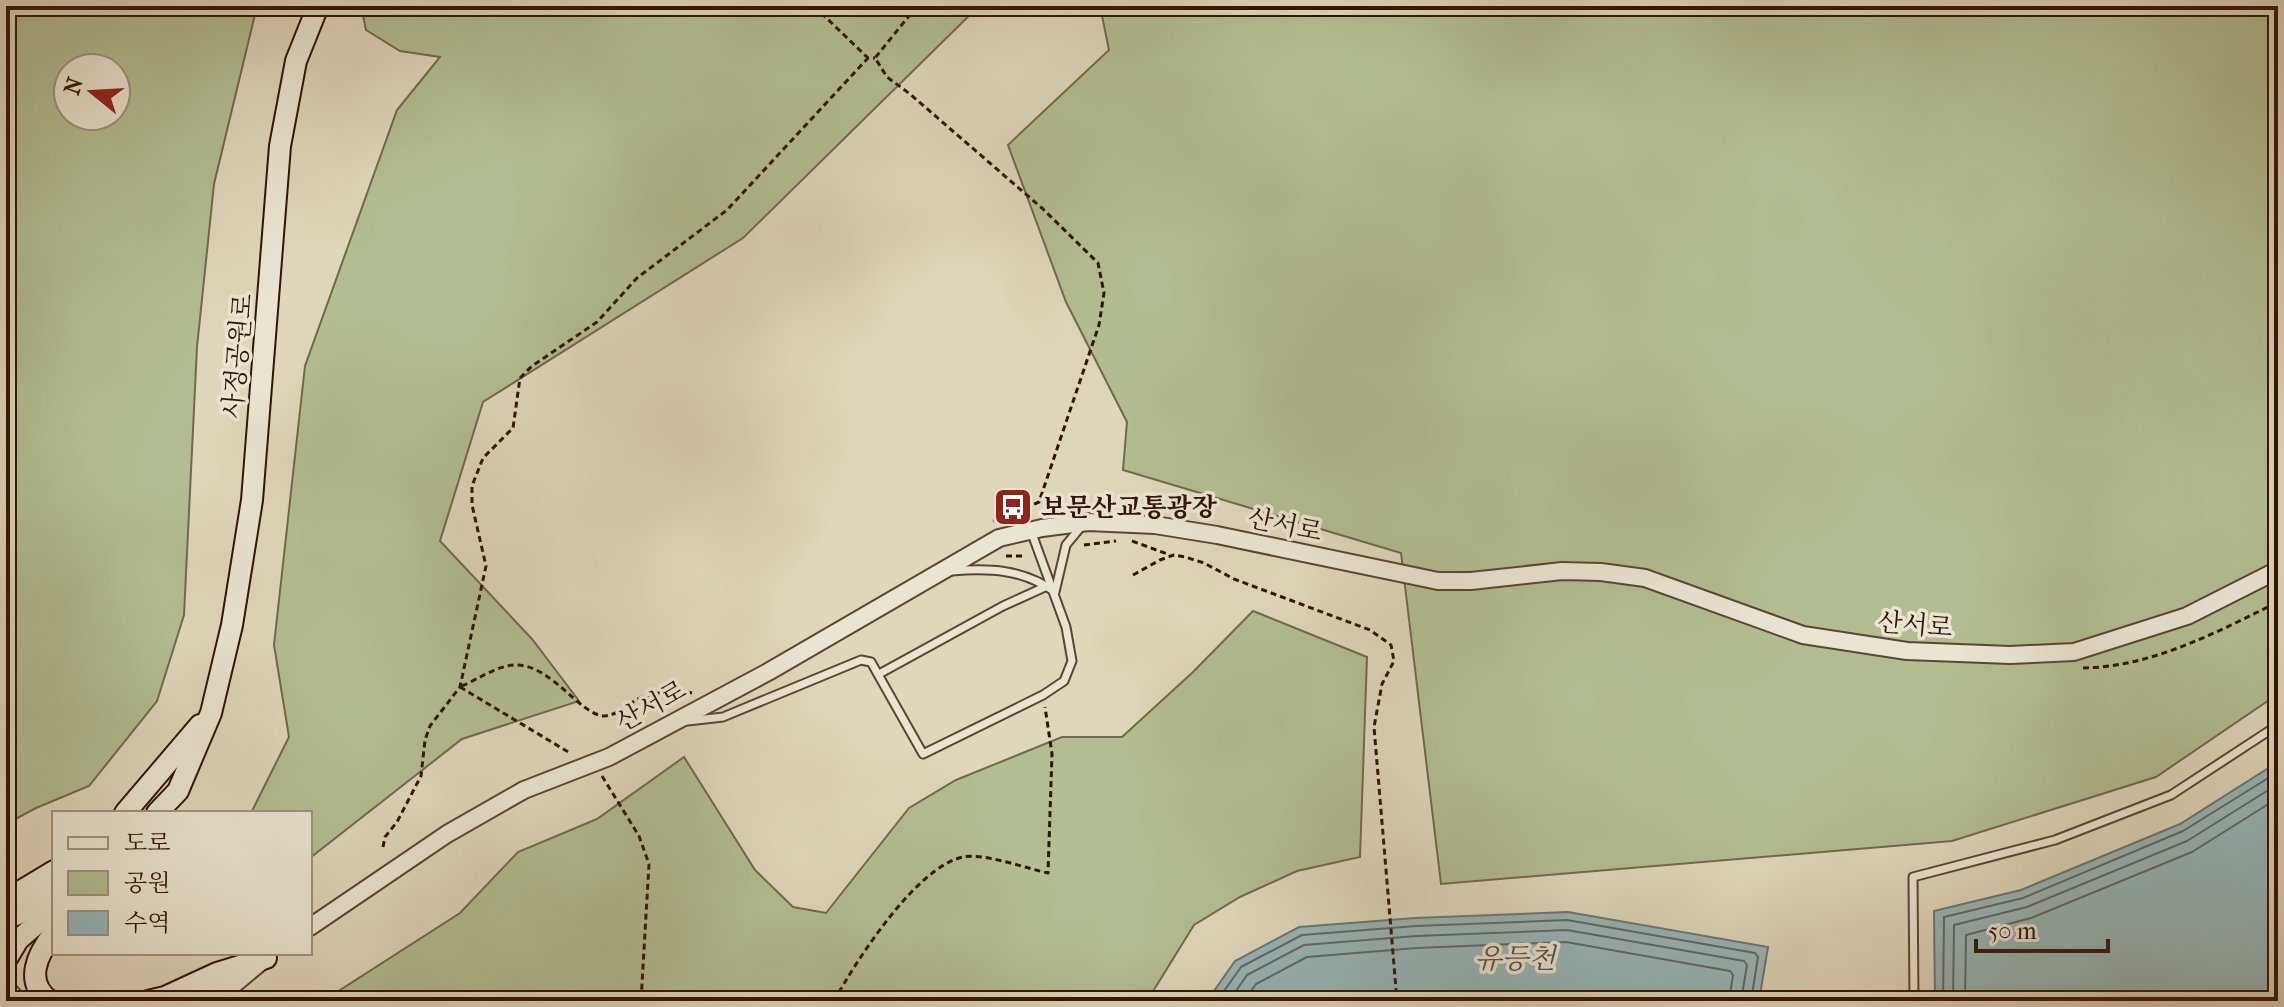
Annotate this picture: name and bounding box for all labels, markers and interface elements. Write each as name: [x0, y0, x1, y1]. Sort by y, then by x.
north arrow: [52, 52, 132, 132]
text: N: [59, 74, 89, 98]
street label: 사정공원로: [217, 292, 259, 420]
bus stop icon: 보문산교통광장: [992, 486, 1034, 528]
place label: 보문산교통광장: [1041, 492, 1218, 523]
street label: 산서로: [1245, 502, 1325, 548]
street label: 산서로: [1876, 606, 1954, 644]
street label: 산서로: [611, 674, 691, 738]
legend: [52, 811, 312, 955]
text: 도로: [124, 829, 170, 857]
text: 공원: [124, 869, 170, 897]
scale bar: [1976, 903, 2108, 953]
text: 수역: [124, 909, 170, 937]
text: 50 m: [1988, 917, 2037, 945]
water label: 유등천: [1474, 942, 1558, 975]

